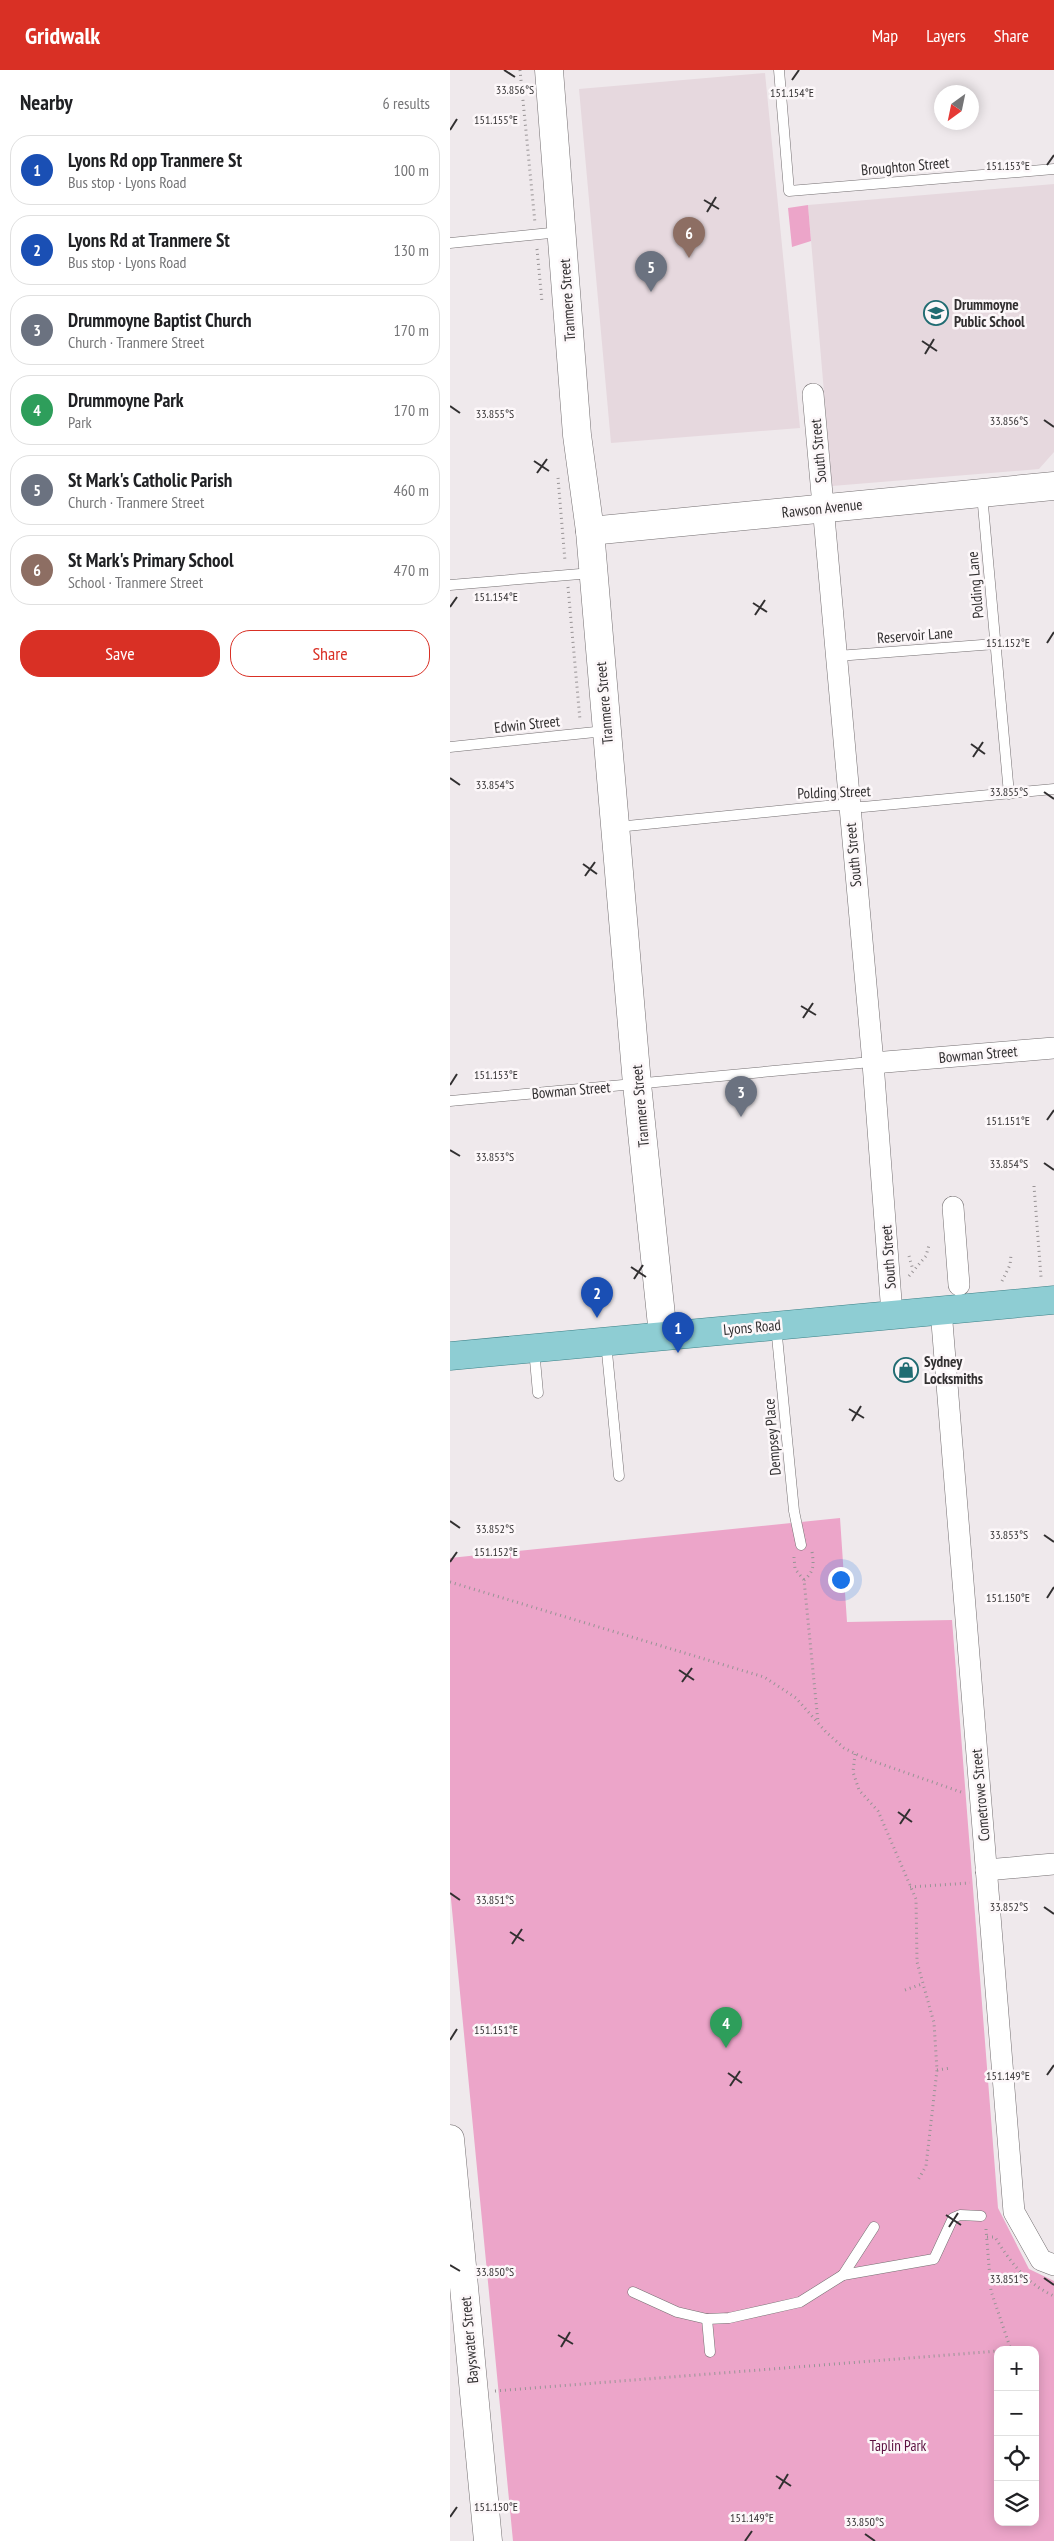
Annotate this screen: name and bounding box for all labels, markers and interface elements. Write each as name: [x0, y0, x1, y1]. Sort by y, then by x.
text: Gridwalk: [25, 20, 100, 51]
text: Map: [872, 24, 898, 47]
text: Layers: [926, 24, 966, 47]
text: Share: [994, 24, 1029, 47]
text: 33.856°S: [496, 82, 534, 97]
text: 151.154°E: [770, 85, 814, 100]
north arrow: [934, 85, 979, 130]
text: Nearby: [20, 89, 73, 116]
text: 6 results: [383, 93, 430, 113]
text: 151.155°E: [474, 112, 518, 127]
text: Lyons Rd opp Tranmere St: [68, 148, 242, 172]
street label: Broughton Street: [860, 153, 950, 179]
text: 151.153°E: [986, 158, 1030, 173]
text: 1: [33, 160, 41, 180]
text: 100 m: [394, 160, 429, 180]
text: Bus stop · Lyons Road: [68, 172, 186, 192]
pin: 6: [673, 217, 705, 258]
text: Lyons Rd at Tranmere St: [68, 228, 230, 252]
text: 2: [33, 240, 41, 260]
text: 130 m: [394, 240, 429, 260]
pin: 5: [635, 251, 667, 292]
text: Bus stop · Lyons Road: [68, 252, 186, 272]
street label: Tranmere Street: [555, 258, 579, 342]
place label: Drummoyne Public School: [954, 295, 1025, 331]
school or university icon: Drummoyne Public School: [923, 300, 949, 326]
text: Drummoyne Baptist Church: [68, 308, 252, 332]
text: 3: [33, 320, 41, 340]
text: 170 m: [394, 320, 429, 340]
text: Church · Tranmere Street: [68, 332, 204, 352]
text: Drummoyne Park: [68, 388, 184, 412]
text: 4: [33, 400, 41, 420]
text: 170 m: [394, 400, 429, 420]
text: 33.855°S: [476, 406, 514, 421]
text: Park: [68, 412, 92, 432]
text: 33.856°S: [990, 413, 1028, 428]
street label: South Street: [806, 418, 830, 484]
text: St Mark's Catholic Parish: [68, 468, 232, 492]
text: 5: [33, 480, 41, 500]
text: 460 m: [394, 480, 429, 500]
text: Church · Tranmere Street: [68, 492, 204, 512]
street label: Rawson Avenue: [781, 494, 863, 522]
text: St Mark's Primary School: [68, 548, 234, 572]
street label: Polding Lane: [963, 551, 987, 619]
text: 6: [33, 560, 41, 580]
text: 470 m: [394, 560, 429, 580]
text: School · Tranmere Street: [68, 572, 203, 592]
text: 151.154°E: [474, 589, 518, 604]
street label: Reservoir Lane: [877, 623, 953, 647]
button: Save: [20, 630, 220, 677]
button: Share: [230, 630, 430, 677]
text: 151.152°E: [986, 635, 1030, 650]
street label: Tranmere Street: [591, 661, 617, 745]
street label: Edwin Street: [493, 711, 561, 737]
text: 33.854°S: [476, 777, 514, 792]
street label: Polding Street: [797, 781, 871, 803]
text: 33.855°S: [990, 784, 1028, 799]
street label: South Street: [841, 822, 865, 888]
street label: Bowman Street: [938, 1041, 1018, 1067]
street label: Tranmere Street: [627, 1064, 653, 1148]
text: 151.153°E: [474, 1067, 518, 1082]
pin: 3: [725, 1076, 757, 1117]
street label: Bowman Street: [531, 1077, 611, 1103]
text: 151.151°E: [986, 1113, 1030, 1128]
text: 33.853°S: [476, 1149, 514, 1164]
text: 33.854°S: [990, 1156, 1028, 1171]
street label: South Street: [876, 1224, 900, 1290]
pin: 2: [581, 1277, 613, 1318]
pin: 1: [662, 1312, 694, 1353]
street label: Lyons Road: [722, 1315, 782, 1339]
place label: Sydney Locksmiths: [924, 1352, 983, 1388]
shop icon: Sydney Locksmiths: [893, 1357, 919, 1383]
street label: Dempsey Place: [759, 1398, 785, 1476]
text: 33.852°S: [476, 1521, 514, 1536]
text: 33.853°S: [990, 1527, 1028, 1542]
text: 151.152°E: [474, 1544, 518, 1559]
your location: [828, 1567, 854, 1593]
text: 151.150°E: [986, 1590, 1030, 1605]
street label: Cometrowe Street: [966, 1748, 994, 1842]
text: 33.851°S: [476, 1892, 514, 1907]
text: 33.852°S: [990, 1899, 1028, 1914]
pin: 4: [710, 2007, 742, 2048]
text: 151.151°E: [474, 2022, 518, 2037]
text: 151.149°E: [986, 2068, 1030, 2083]
text: 33.850°S: [476, 2264, 514, 2279]
text: 33.851°S: [990, 2271, 1028, 2286]
street label: Bayswater Street: [456, 2296, 482, 2384]
map controls: [994, 2346, 1039, 2526]
button: +: [994, 2346, 1039, 2391]
button: −: [994, 2391, 1039, 2436]
park label: Taplin Park: [870, 2436, 927, 2455]
button: locate: [994, 2436, 1039, 2481]
button: layers: [994, 2481, 1039, 2526]
text: 151.150°E: [474, 2499, 518, 2514]
text: 151.149°E: [730, 2510, 774, 2525]
text: 33.850°S: [846, 2514, 884, 2529]

